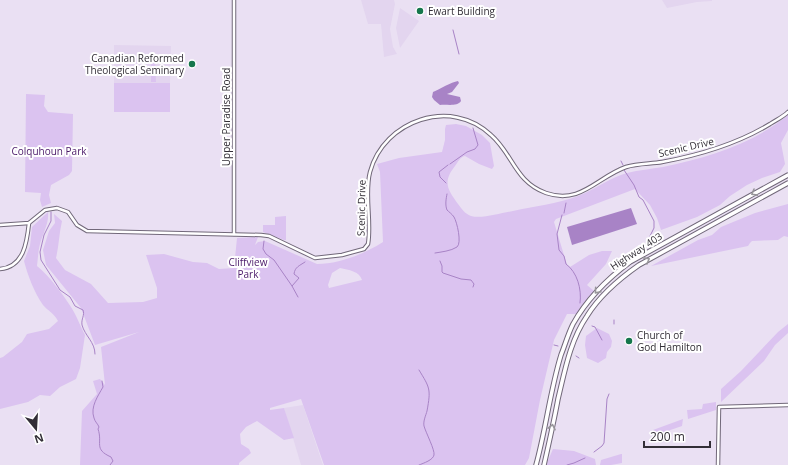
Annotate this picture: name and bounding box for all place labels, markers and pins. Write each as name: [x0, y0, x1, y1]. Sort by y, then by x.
place label: Ewart Building: [428, 4, 496, 18]
marker: Ewart Building: [415, 6, 425, 16]
place label: Canadian Reformed Theological Seminary: [85, 51, 185, 77]
marker: Canadian Reformed Theological Seminary: [187, 59, 197, 69]
place label: Church of God Hamilton: [637, 328, 702, 354]
marker: Church of God Hamilton: [624, 336, 634, 346]

